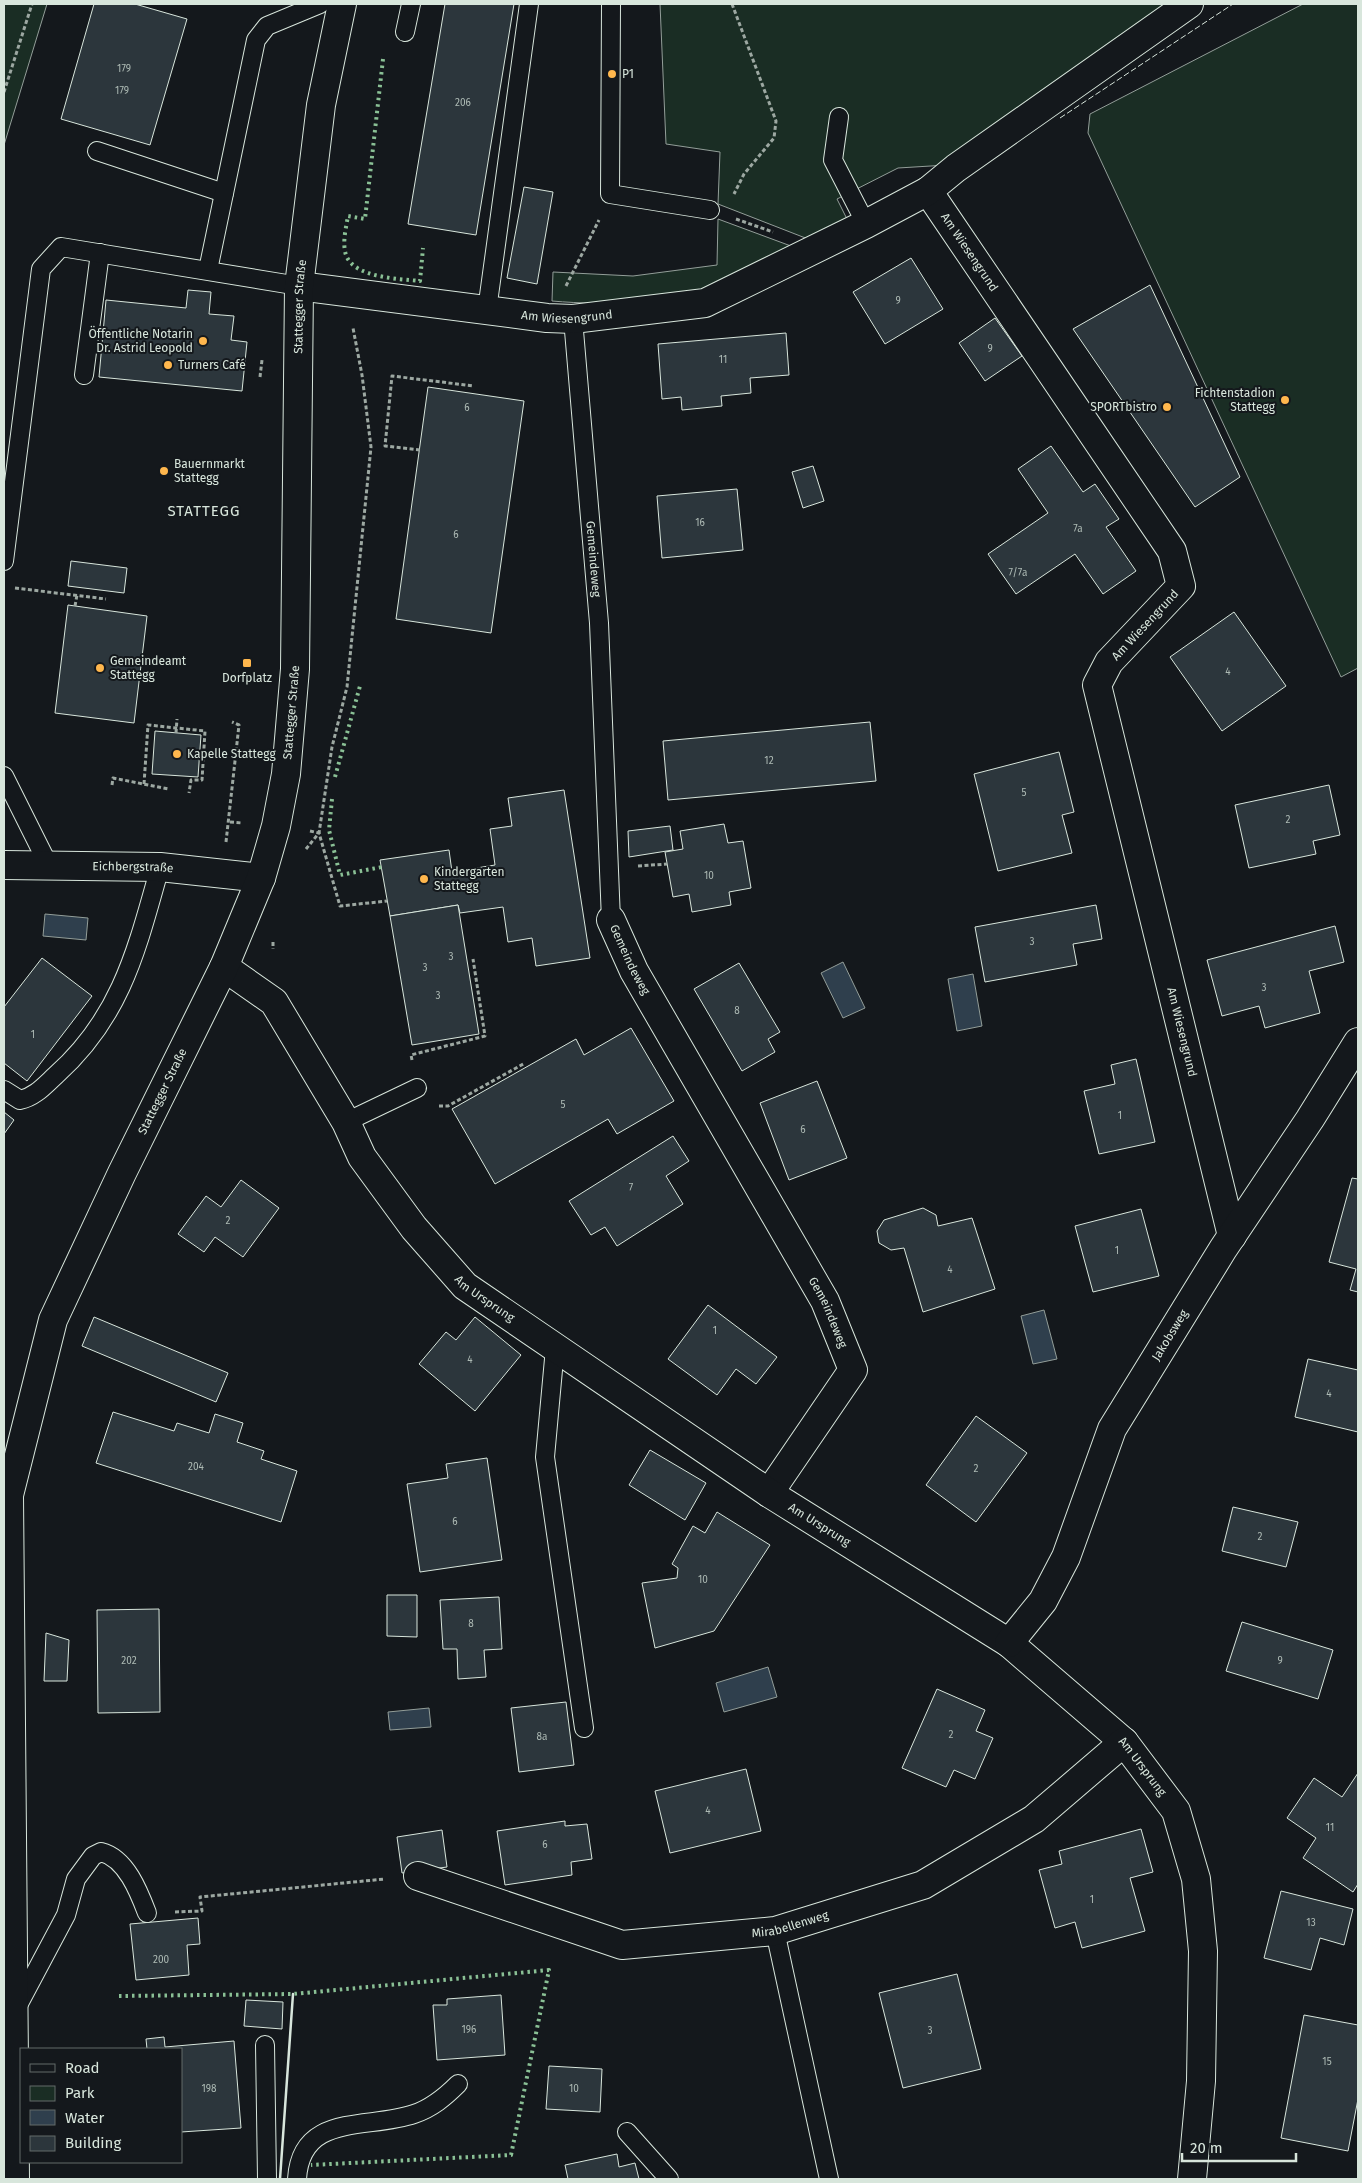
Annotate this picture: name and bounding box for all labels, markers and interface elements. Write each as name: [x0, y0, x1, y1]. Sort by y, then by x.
house number: 179: [117, 63, 131, 75]
place label: P1: [622, 67, 634, 81]
marker: P1: [606, 68, 618, 80]
house number: 179: [115, 85, 129, 97]
house number: 206: [455, 97, 471, 109]
street label: Am Wiesengrund: [938, 210, 1001, 294]
street label: Stattegger Straße: [291, 259, 309, 354]
house number: 9: [895, 295, 901, 307]
street label: Am Wiesengrund: [520, 307, 613, 326]
place label: Öffentliche Notarin Dr. Astrid Leopold: [89, 325, 193, 355]
marker: Öffentliche Notarin Dr. Astrid Leopold: [197, 335, 209, 347]
house number: 9: [987, 343, 993, 355]
house number: 11: [719, 354, 727, 366]
place label: Turners Café: [178, 358, 246, 372]
marker: Turners Café: [162, 359, 174, 371]
place label: Fichtenstadion Stattegg: [1195, 386, 1276, 414]
marker: Fichtenstadion Stattegg: [1279, 394, 1291, 406]
place label: SPORTbistro: [1090, 400, 1157, 414]
marker: SPORTbistro: [1161, 401, 1173, 413]
house number: 6: [464, 402, 470, 414]
place label: Bauernmarkt Stattegg: [174, 457, 246, 485]
marker: Bauernmarkt Stattegg: [158, 465, 170, 477]
district label: STATTEGG: [168, 502, 240, 520]
house number: 16: [695, 517, 705, 529]
street label: Gemeindeweg: [583, 520, 604, 599]
house number: 7a: [1073, 523, 1083, 535]
house number: 6: [453, 529, 459, 541]
house number: 7/7a: [1009, 567, 1027, 579]
street label: Am Wiesengrund: [1109, 587, 1181, 663]
place label: Gemeindeamt Stattegg: [110, 654, 187, 682]
marker: Dorfplatz: [241, 657, 253, 669]
marker: Gemeindeamt Stattegg: [94, 662, 106, 674]
street label: Stattegger Straße: [280, 665, 302, 760]
house number: 4: [1225, 666, 1231, 678]
place label: Dorfplatz: [222, 671, 272, 685]
place label: Kapelle Stattegg: [187, 747, 276, 761]
marker: Kapelle Stattegg: [171, 748, 183, 760]
house number: 12: [764, 755, 774, 767]
house number: 5: [1021, 787, 1027, 799]
house number: 2: [1286, 814, 1291, 826]
street label: Eichbergstraße: [92, 859, 174, 875]
place label: Kindergarten Stattegg: [434, 865, 505, 893]
house number: 10: [704, 870, 714, 882]
marker: Kindergarten Stattegg: [418, 873, 430, 885]
street label: Gemeindeweg: [607, 922, 654, 998]
house number: 3: [1030, 936, 1035, 948]
house number: 3: [449, 951, 454, 963]
house number: 3: [423, 962, 428, 974]
house number: 3: [1262, 982, 1267, 994]
street label: Am Wiesengrund: [1164, 986, 1200, 1078]
house number: 3: [436, 990, 441, 1002]
house number: 8: [734, 1005, 740, 1017]
house number: 1: [31, 1029, 35, 1041]
street label: Stattegger Straße: [135, 1046, 190, 1137]
house number: 5: [560, 1099, 566, 1111]
house number: 1: [1118, 1110, 1122, 1122]
house number: 6: [800, 1124, 806, 1136]
house number: 7: [629, 1182, 634, 1194]
house number: 2: [226, 1215, 231, 1227]
house number: 1: [1115, 1245, 1119, 1257]
house number: 4: [947, 1264, 953, 1276]
street label: Am Ursprung: [452, 1272, 518, 1325]
street label: Gemeindeweg: [806, 1275, 851, 1351]
street label: Jakobsweg: [1149, 1306, 1191, 1363]
house number: 1: [713, 1325, 717, 1337]
house number: 4: [467, 1354, 473, 1366]
house number: 4: [1326, 1388, 1332, 1400]
house number: 204: [188, 1461, 205, 1473]
house number: 2: [974, 1463, 979, 1475]
street label: Am Ursprung: [786, 1500, 854, 1550]
house number: 6: [452, 1516, 458, 1528]
house number: 2: [1258, 1531, 1263, 1543]
house number: 10: [698, 1574, 708, 1586]
house number: 8: [468, 1618, 474, 1630]
house number: 202: [121, 1655, 137, 1667]
house number: 9: [1277, 1655, 1283, 1667]
house number: 2: [949, 1729, 954, 1741]
house number: 8a: [537, 1731, 547, 1743]
street label: Am Ursprung: [1116, 1734, 1170, 1800]
house number: 4: [705, 1805, 711, 1817]
house number: 11: [1326, 1822, 1334, 1834]
house number: 6: [542, 1839, 548, 1851]
house number: 1: [1090, 1894, 1094, 1906]
street label: Mirabellenweg: [751, 1908, 831, 1940]
house number: 13: [1306, 1917, 1316, 1929]
house number: 200: [153, 1954, 169, 1966]
house number: 196: [462, 2024, 476, 2036]
house number: 3: [928, 2025, 933, 2037]
legend: [20, 2048, 182, 2163]
house number: 15: [1322, 2056, 1332, 2068]
text: Road: [65, 2059, 100, 2077]
house number: 198: [201, 2083, 217, 2095]
house number: 10: [569, 2083, 579, 2095]
text: Park: [65, 2084, 95, 2102]
text: Water: [65, 2109, 104, 2127]
scale bar: [1182, 2130, 1296, 2162]
text: Building: [65, 2134, 121, 2152]
text: 20 m: [1190, 2139, 1223, 2157]

